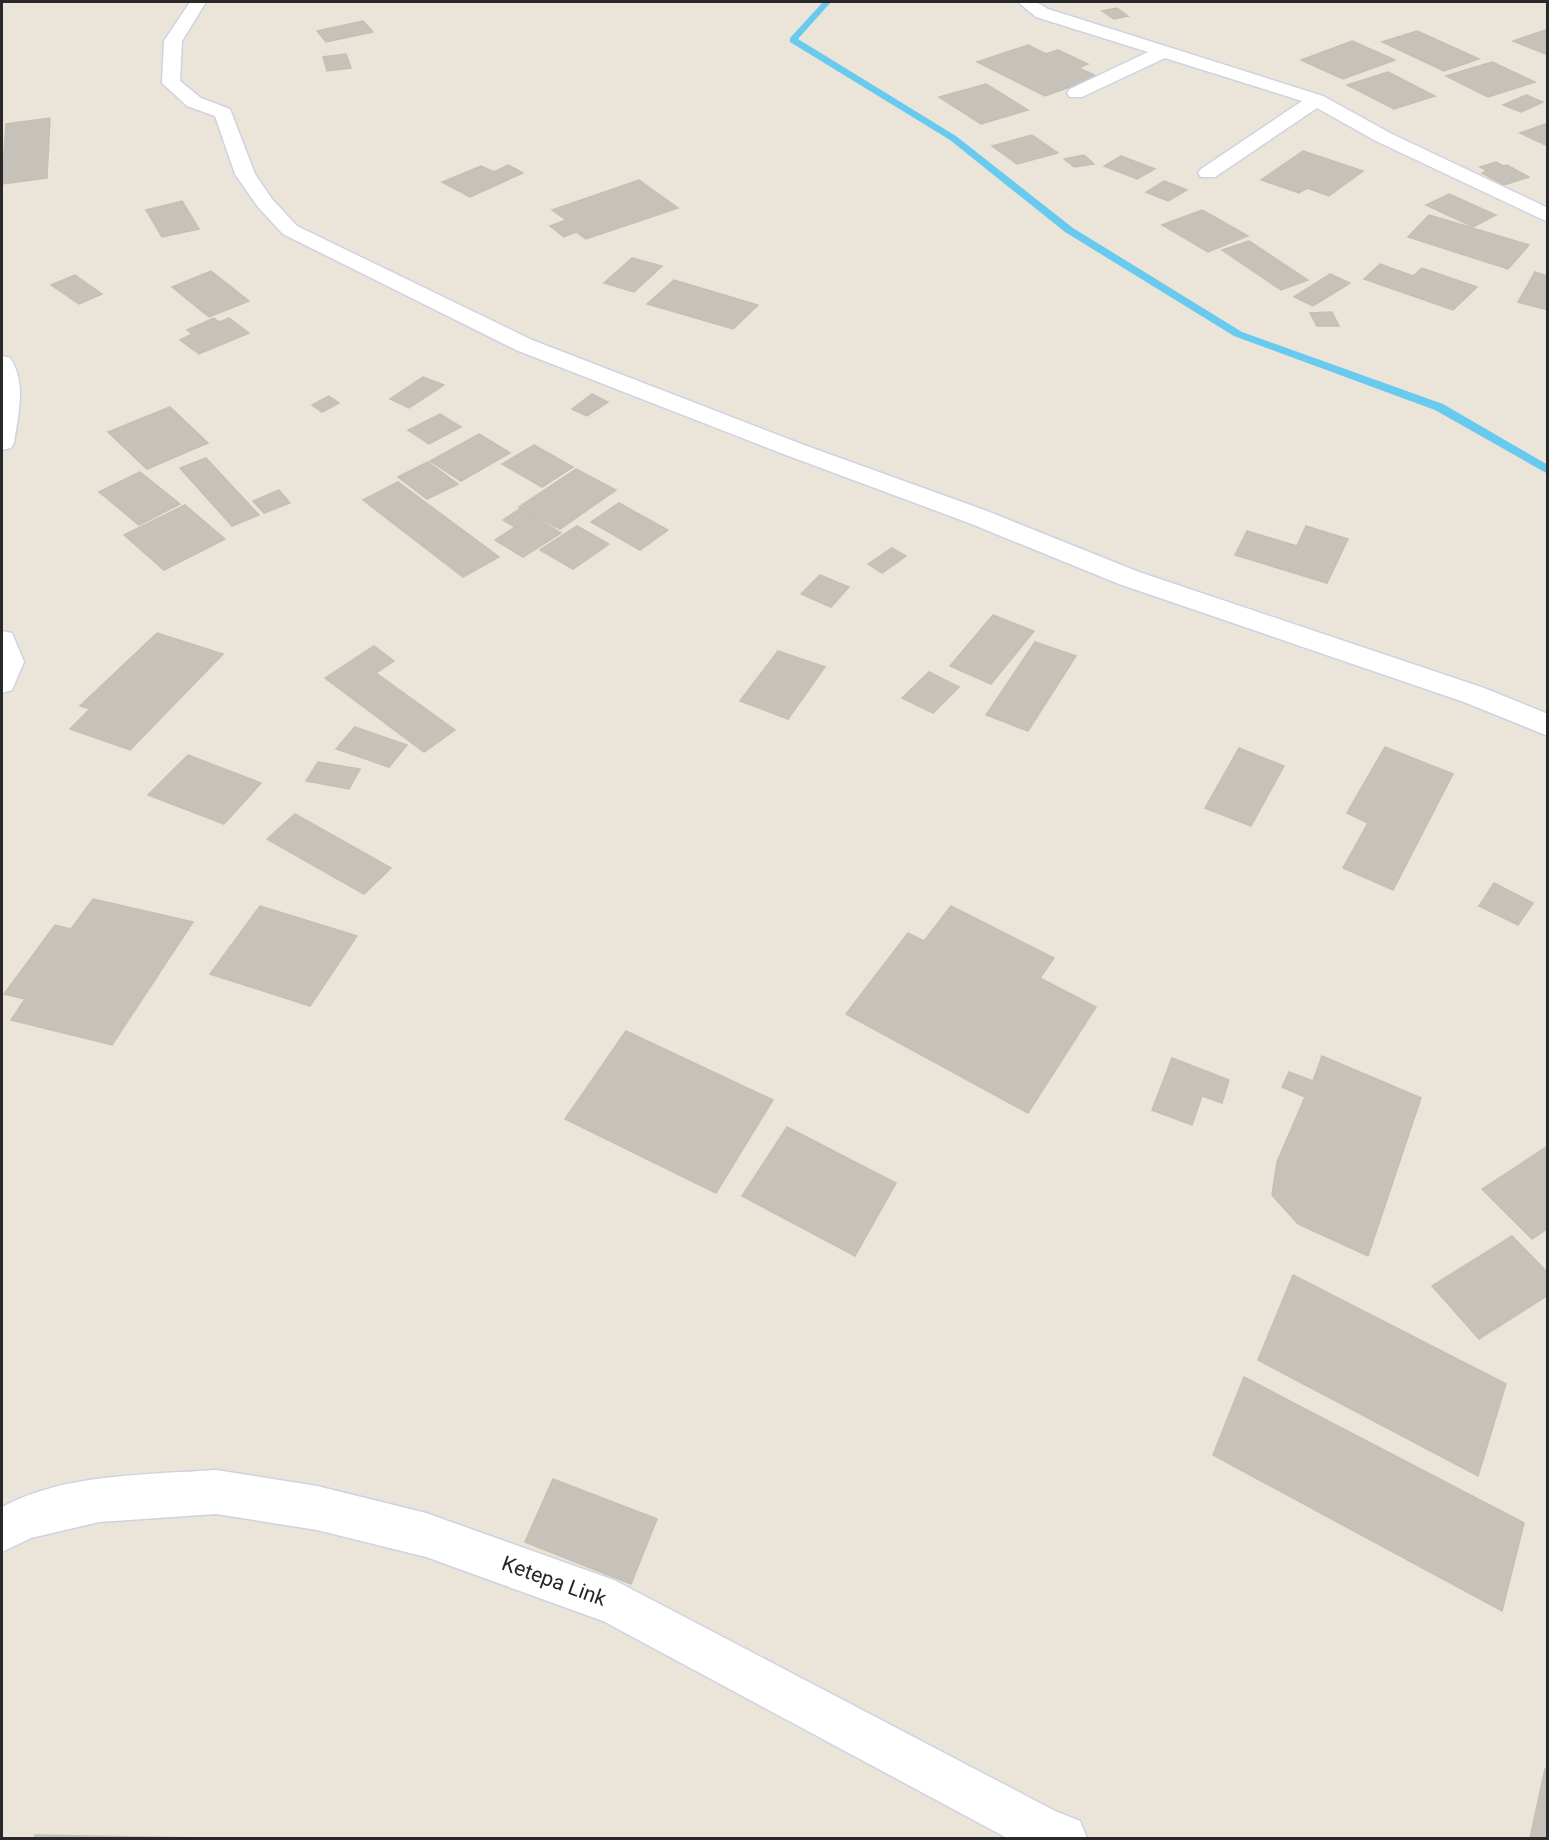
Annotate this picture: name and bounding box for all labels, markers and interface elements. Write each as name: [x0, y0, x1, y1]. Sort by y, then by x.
street label: Ketepa Link: [499, 1551, 610, 1611]

